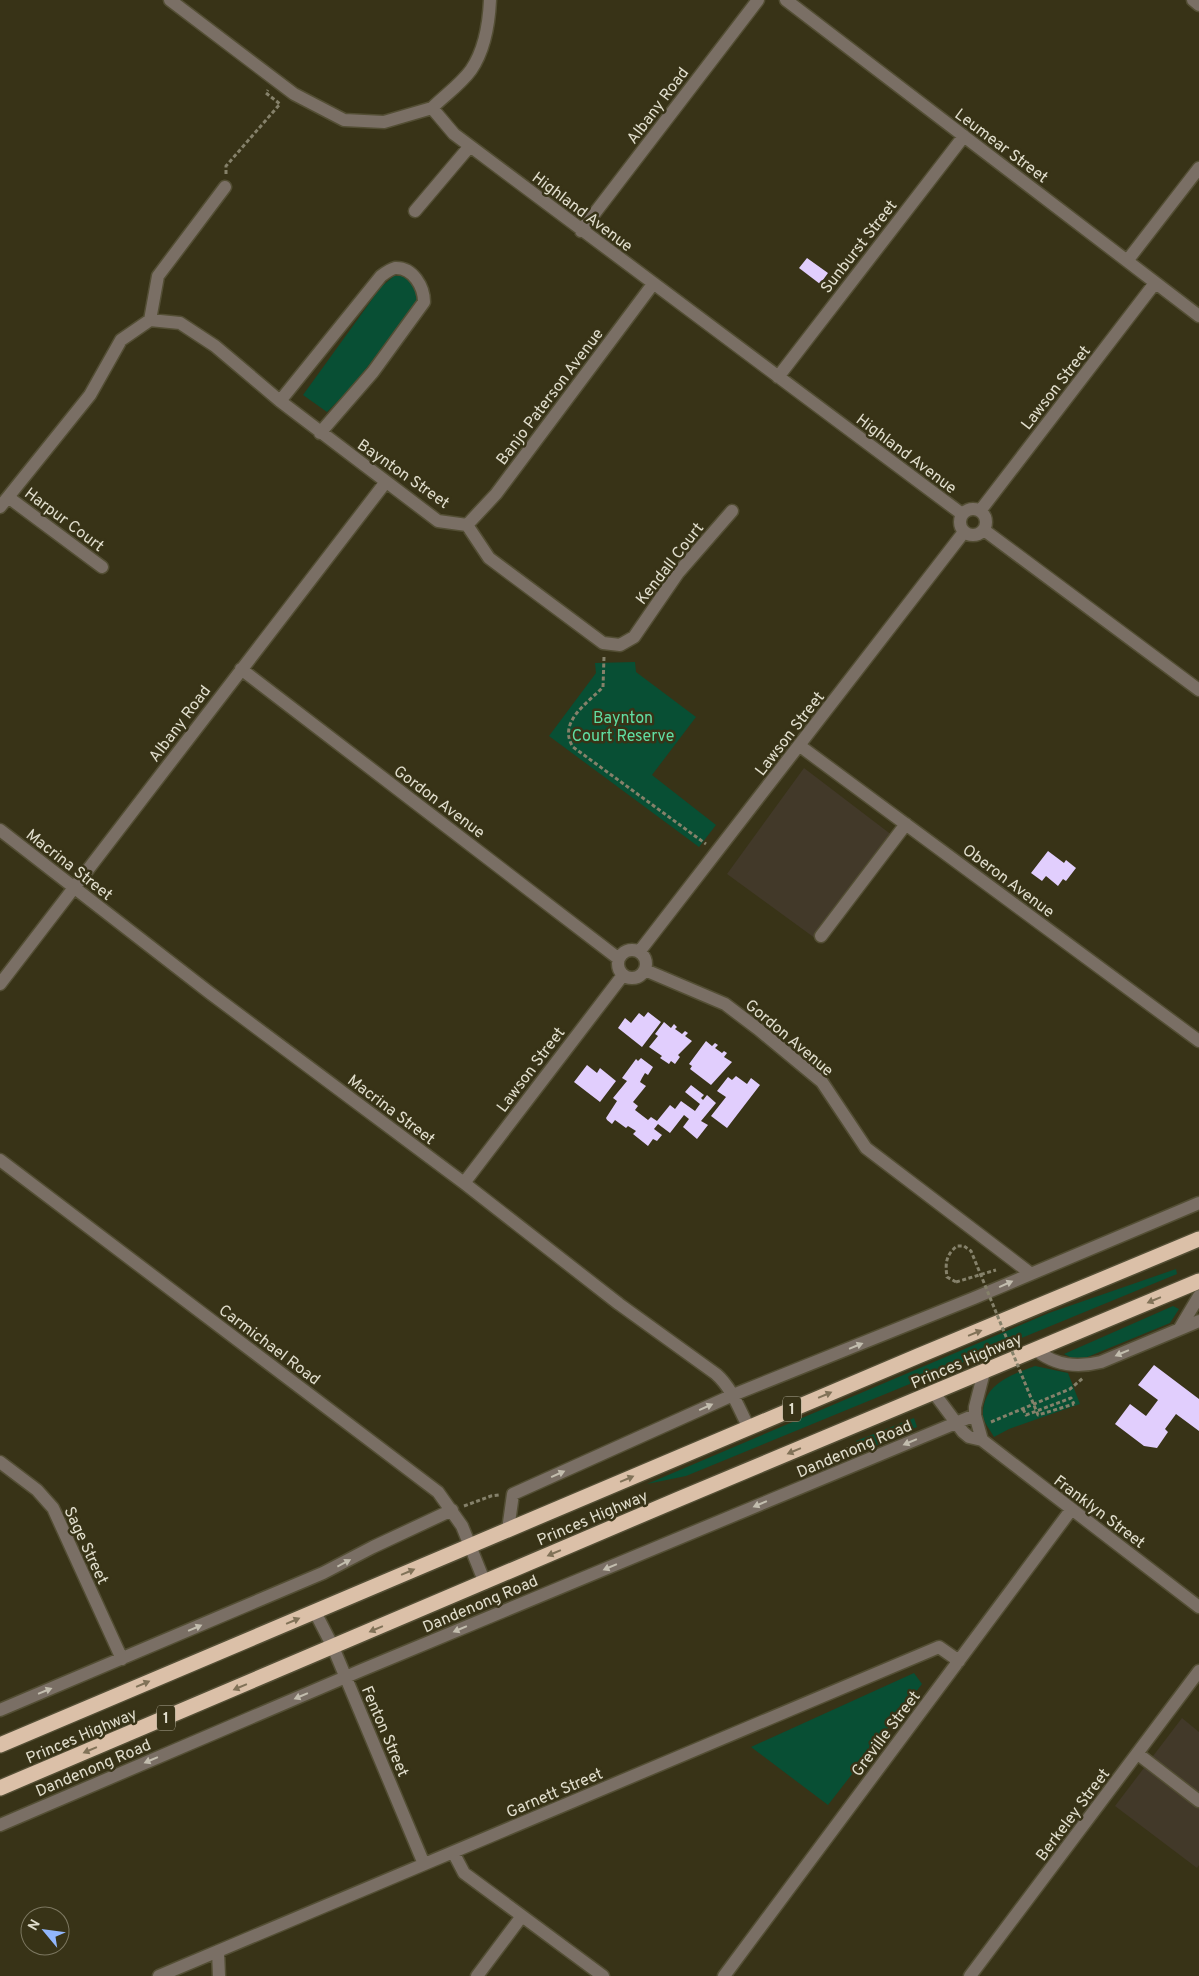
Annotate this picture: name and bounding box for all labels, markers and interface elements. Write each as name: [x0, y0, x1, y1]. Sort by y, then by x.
street label: Albany Road: [623, 64, 694, 149]
street label: Leumear Street: [950, 105, 1051, 188]
street label: Highland Avenue: [527, 168, 636, 257]
street label: Sunburst Street: [817, 197, 902, 298]
street label: Banjo Paterson Avenue: [493, 325, 609, 469]
street label: Lawson Street: [1017, 342, 1096, 434]
street label: Highland Avenue: [851, 410, 960, 499]
street label: Baynton Street: [353, 435, 453, 514]
street label: Harpur Court: [20, 484, 108, 557]
street label: Kendall Court: [632, 519, 709, 609]
street label: Albany Road: [145, 682, 216, 767]
street label: Lawson Street: [751, 688, 830, 780]
park label: Baynton Court Reserve: [572, 709, 674, 747]
street label: Gordon Avenue: [389, 762, 488, 843]
street label: Macrina Street: [21, 825, 116, 906]
street label: Oberon Avenue: [958, 841, 1058, 923]
street label: Gordon Avenue: [740, 996, 837, 1081]
street label: Lawson Street: [493, 1024, 570, 1117]
street label: Macrina Street: [343, 1071, 439, 1150]
one-way arrow: [999, 1280, 1013, 1288]
one-way arrow: [1146, 1296, 1161, 1304]
street label: Carmichael Road: [214, 1301, 324, 1390]
one-way arrow: [968, 1328, 982, 1336]
street label: Princes Highway: [908, 1329, 1025, 1394]
one-way arrow: [849, 1341, 863, 1349]
one-way arrow: [1114, 1349, 1129, 1357]
one-way arrow: [818, 1391, 832, 1399]
road number: 1: [783, 1396, 801, 1422]
one-way arrow: [699, 1403, 713, 1411]
street label: Dandenong Road: [794, 1417, 915, 1483]
one-way arrow: [902, 1438, 917, 1446]
one-way arrow: [787, 1448, 802, 1455]
one-way arrow: [551, 1470, 565, 1478]
street label: Franklyn Street: [1049, 1472, 1149, 1554]
one-way arrow: [620, 1475, 634, 1483]
street label: Princes Highway: [534, 1486, 651, 1551]
one-way arrow: [753, 1501, 767, 1509]
street label: Sage Street: [58, 1504, 112, 1588]
one-way arrow: [547, 1549, 561, 1557]
one-way arrow: [336, 1559, 351, 1567]
one-way arrow: [602, 1563, 617, 1571]
one-way arrow: [401, 1568, 415, 1576]
street label: Dandenong Road: [420, 1572, 541, 1638]
one-way arrow: [286, 1617, 300, 1625]
one-way arrow: [188, 1624, 203, 1632]
one-way arrow: [368, 1625, 383, 1633]
one-way arrow: [453, 1626, 467, 1634]
one-way arrow: [136, 1680, 150, 1688]
one-way arrow: [233, 1683, 247, 1691]
street label: Fenton Street: [356, 1683, 412, 1780]
one-way arrow: [38, 1687, 53, 1695]
street label: Greville Street: [848, 1687, 925, 1781]
one-way arrow: [294, 1693, 308, 1701]
street label: Princes Highway: [23, 1704, 140, 1769]
road number: 1: [157, 1706, 175, 1730]
street label: Dandenong Road: [33, 1736, 154, 1802]
one-way arrow: [83, 1747, 97, 1755]
one-way arrow: [144, 1757, 158, 1765]
street label: Garnett Street: [503, 1764, 606, 1823]
street label: Berkeley Street: [1032, 1765, 1115, 1866]
north arrow: [20, 1906, 70, 1956]
text: N: [25, 1917, 45, 1934]

